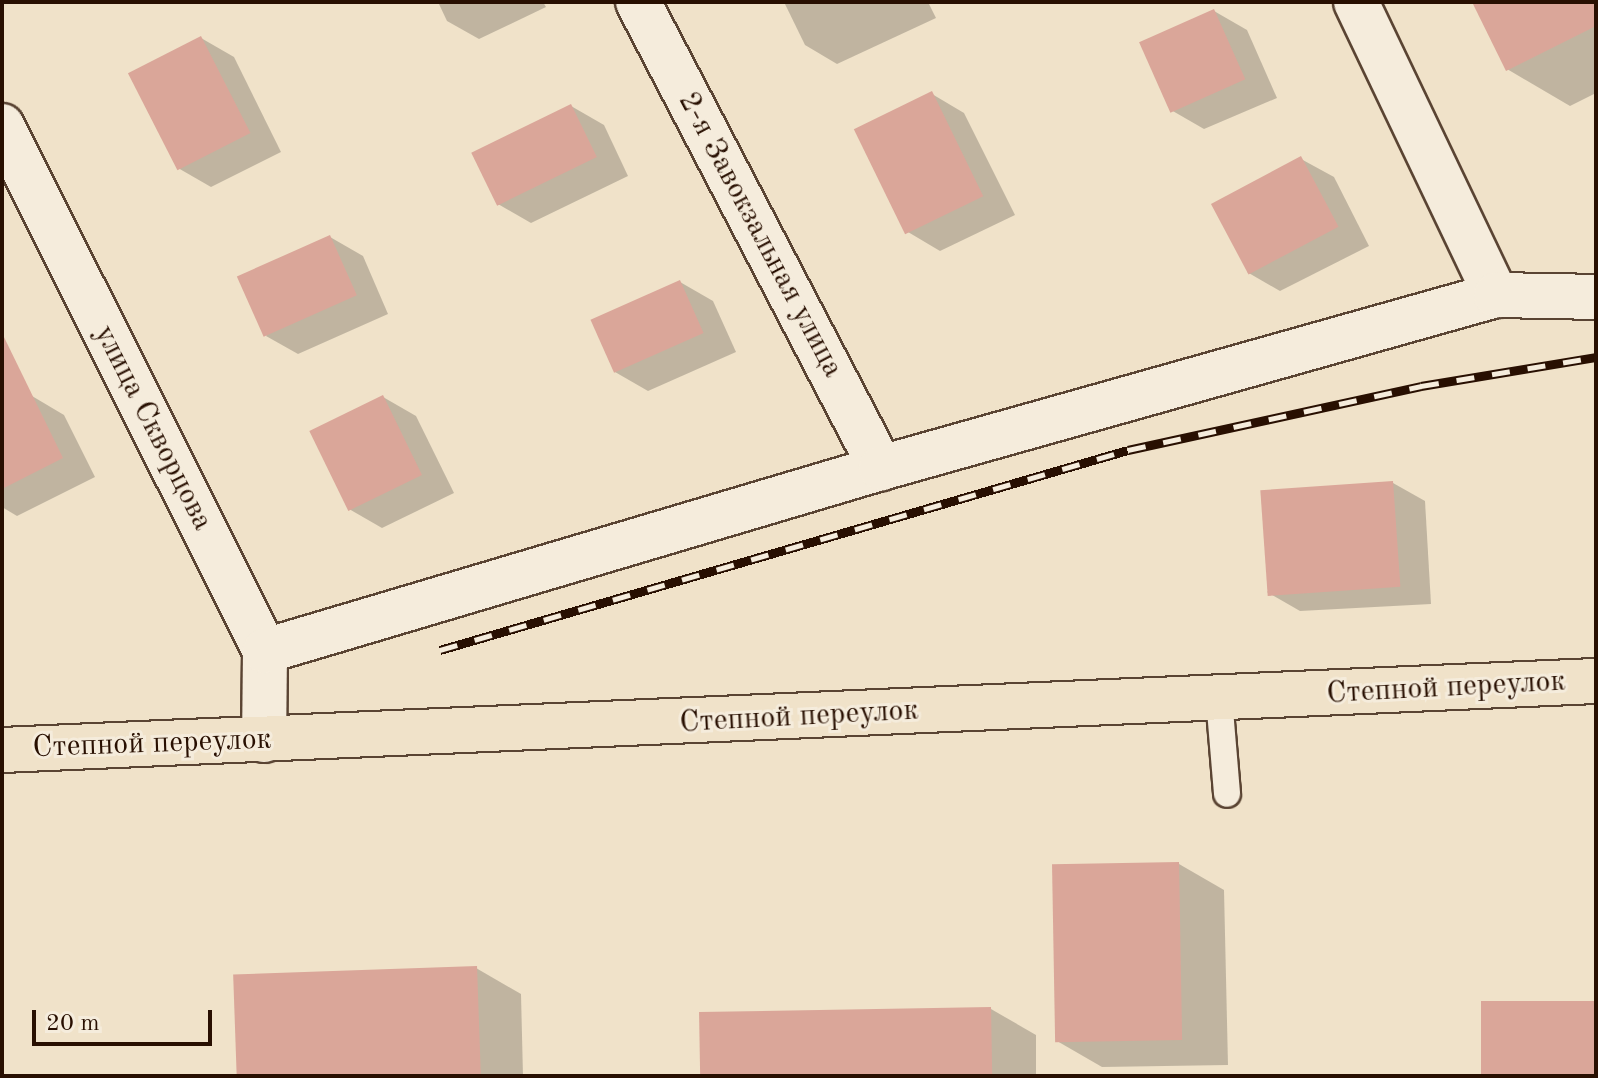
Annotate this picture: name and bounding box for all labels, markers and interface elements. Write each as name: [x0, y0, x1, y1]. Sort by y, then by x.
street label: 2-я Завокзальная улица: [670, 86, 850, 384]
street label: улица Скворцова: [86, 319, 220, 537]
street label: Степной переулок: [1326, 664, 1566, 712]
street label: Степной переулок: [679, 693, 919, 741]
street label: Степной переулок: [32, 722, 272, 766]
scale bar: [36, 994, 216, 1044]
text: 20 m: [46, 1012, 100, 1036]

